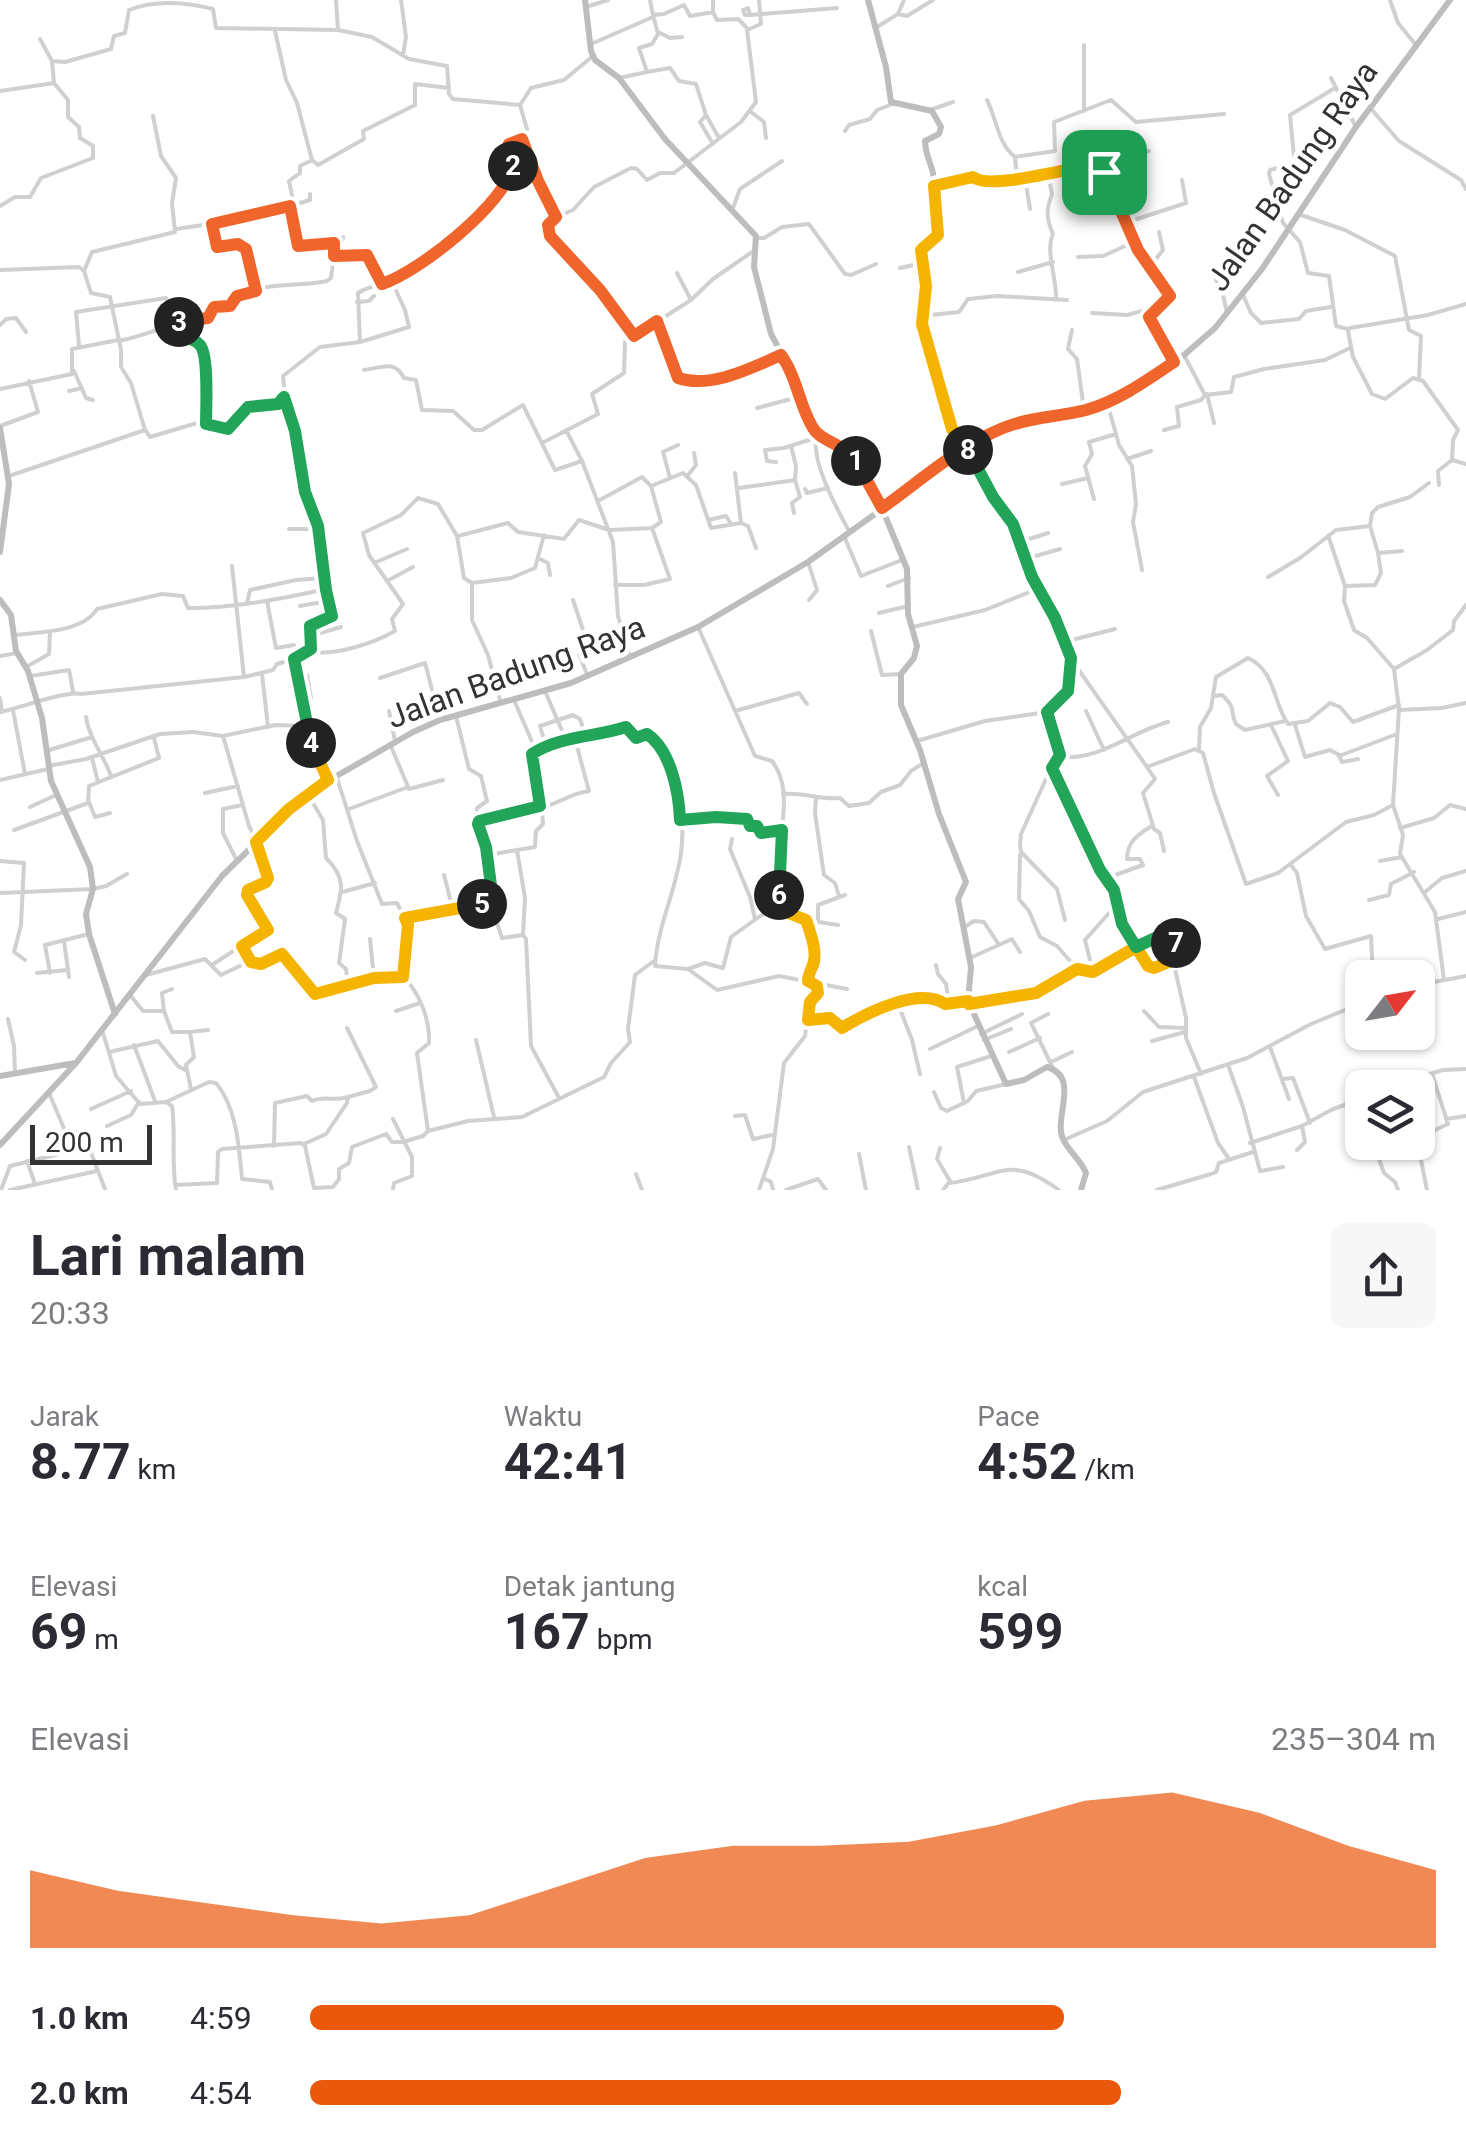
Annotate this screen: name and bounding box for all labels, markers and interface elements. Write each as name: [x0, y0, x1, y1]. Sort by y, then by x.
street label: Jalan Badung Raya: [1199, 54, 1385, 298]
pin: [1062, 130, 1147, 215]
pin: 2: [488, 141, 538, 191]
icon: arrive: [1077, 145, 1132, 200]
text: 2: [505, 149, 521, 182]
pin: 3: [154, 297, 204, 347]
text: 3: [171, 305, 187, 338]
pin: 8: [943, 425, 993, 475]
text: 8: [960, 433, 976, 466]
pin: 1: [831, 436, 881, 486]
text: 1: [848, 444, 864, 477]
street label: Jalan Badung Raya: [382, 608, 650, 736]
pin: 4: [286, 718, 336, 768]
text: 4: [303, 726, 319, 759]
pin: 6: [754, 870, 804, 920]
text: 6: [771, 878, 787, 911]
pin: 5: [457, 879, 507, 929]
text: 5: [474, 887, 490, 920]
pin: 7: [1151, 918, 1201, 968]
text: 7: [1168, 926, 1184, 959]
north arrow: [1345, 960, 1435, 1050]
map controls: [1345, 960, 1435, 1160]
button: layers: [1345, 1070, 1435, 1160]
scale bar: [30, 1120, 152, 1164]
text: 200 m: [45, 1126, 124, 1159]
button: share: [1331, 1223, 1436, 1328]
text: Lari malam: [30, 1224, 306, 1288]
text: 20:33: [30, 1294, 110, 1332]
text: Jarak: [30, 1400, 99, 1433]
text: Waktu: [504, 1400, 582, 1433]
text: Pace: [977, 1400, 1040, 1433]
text: 8.77: [30, 1433, 131, 1491]
text: 42:41: [504, 1433, 633, 1491]
text: 4:52: [977, 1433, 1077, 1491]
text: km: [131, 1453, 176, 1486]
text: /km: [1077, 1453, 1135, 1486]
text: Elevasi: [30, 1570, 117, 1603]
text: Detak jantung: [504, 1570, 676, 1603]
text: kcal: [977, 1570, 1028, 1603]
text: 69: [30, 1603, 87, 1661]
text: 167: [504, 1603, 590, 1661]
text: 599: [977, 1603, 1063, 1661]
text: m: [87, 1623, 119, 1656]
text: bpm: [590, 1623, 653, 1656]
text: Elevasi: [30, 1720, 130, 1758]
text: 235–304 m: [1271, 1720, 1436, 1758]
text: 1.0 km: [30, 1999, 129, 2037]
text: 4:59: [190, 1999, 252, 2037]
text: 2.0 km: [30, 2074, 129, 2112]
text: 4:54: [190, 2074, 252, 2112]

